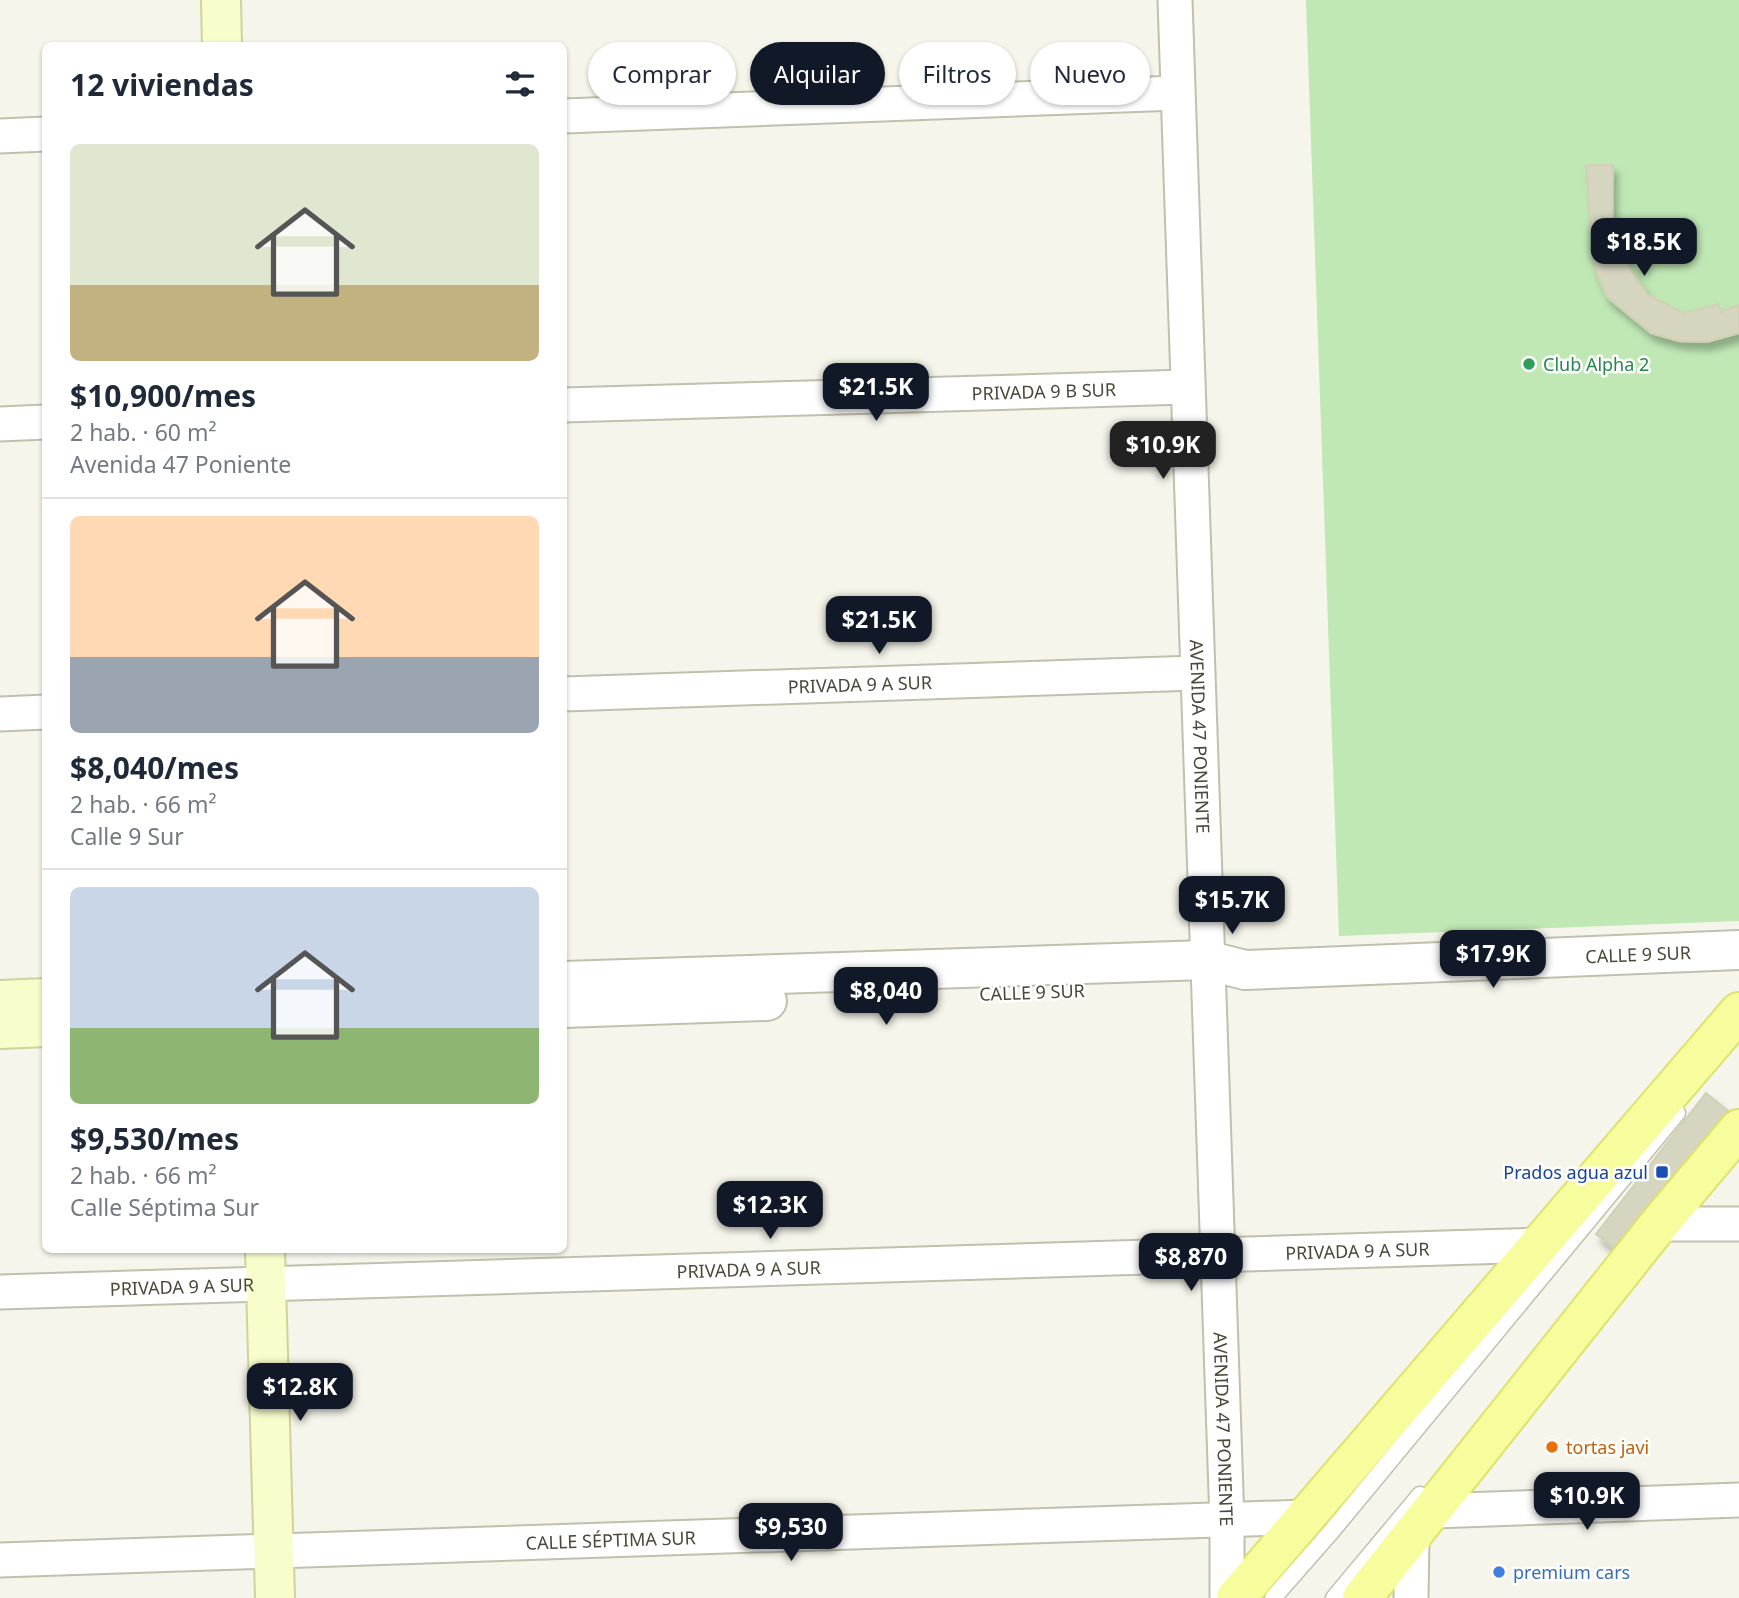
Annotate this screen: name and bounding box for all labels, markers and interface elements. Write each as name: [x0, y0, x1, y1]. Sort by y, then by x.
chip: Comprar: [588, 42, 736, 105]
chip: Alquilar: [750, 42, 885, 105]
chip: Filtros: [899, 42, 1016, 105]
chip: Nuevo: [1030, 42, 1150, 105]
text: 12 viviendas: [70, 64, 254, 105]
icon: filters: [501, 65, 539, 103]
icon: home: [242, 189, 368, 315]
pin: $18.5K: [1587, 218, 1701, 278]
text: $18.5K: [1607, 225, 1681, 257]
place label: Club Alpha 2: [1543, 352, 1649, 376]
marker: Club Alpha 2: [1521, 356, 1537, 372]
pin: $21.5K: [819, 364, 933, 423]
text: $21.5K: [839, 370, 913, 402]
text: $10,900/mes: [70, 375, 256, 416]
street label: PRIVADA 9 B SUR: [971, 377, 1116, 405]
text: 2 hab. · 60 m²: [70, 416, 217, 448]
pin: $10.9K: [1106, 421, 1220, 481]
text: $10.9K: [1126, 428, 1200, 460]
text: Avenida 47 Poniente: [70, 448, 291, 480]
icon: home: [242, 561, 368, 687]
pin: $21.5K: [822, 596, 936, 656]
text: $21.5K: [842, 603, 916, 635]
street label: AVENIDA 47 PONIENTE: [1185, 639, 1215, 834]
street label: PRIVADA 9 A SUR: [787, 670, 932, 699]
text: $8,040/mes: [70, 747, 239, 788]
text: 2 hab. · 66 m²: [70, 788, 217, 820]
text: Calle 9 Sur: [70, 820, 184, 852]
pin: $15.7K: [1175, 876, 1289, 936]
text: $15.7K: [1195, 883, 1269, 915]
pin: $17.9K: [1436, 930, 1550, 990]
icon: home: [242, 932, 368, 1058]
text: $17.9K: [1456, 937, 1530, 969]
street label: CALLE 9 SUR: [1585, 940, 1691, 968]
pin: $8,040: [829, 968, 943, 1027]
text: $8,040: [850, 974, 922, 1006]
street label: CALLE 9 SUR: [979, 978, 1085, 1006]
text: $9,530/mes: [70, 1118, 239, 1159]
text: 2 hab. · 66 m²: [70, 1159, 217, 1191]
place label: Prados agua azul: [1503, 1160, 1648, 1184]
marker: Prados agua azul: [1654, 1164, 1670, 1180]
pin: $12.3K: [713, 1182, 827, 1241]
text: $12.3K: [733, 1188, 807, 1220]
text: Calle Séptima Sur: [70, 1191, 259, 1223]
pin: $8,870: [1134, 1234, 1248, 1293]
street label: PRIVADA 9 A SUR: [1285, 1236, 1430, 1265]
text: $8,870: [1155, 1240, 1227, 1272]
street label: PRIVADA 9 A SUR: [676, 1255, 821, 1283]
street label: PRIVADA 9 A SUR: [109, 1272, 254, 1301]
street label: AVENIDA 47 PONIENTE: [1209, 1332, 1239, 1527]
pin: $12.8K: [243, 1364, 357, 1423]
text: $12.8K: [263, 1370, 337, 1402]
place label: tortas javi: [1566, 1435, 1649, 1459]
marker: tortas javi: [1544, 1439, 1560, 1455]
pin: $10.9K: [1530, 1472, 1644, 1532]
text: $10.9K: [1550, 1479, 1624, 1511]
pin: $9,530: [734, 1504, 848, 1563]
text: $9,530: [755, 1510, 827, 1542]
street label: CALLE SÉPTIMA SUR: [525, 1525, 696, 1555]
place label: premium cars: [1513, 1560, 1630, 1584]
marker: premium cars: [1491, 1564, 1507, 1580]

